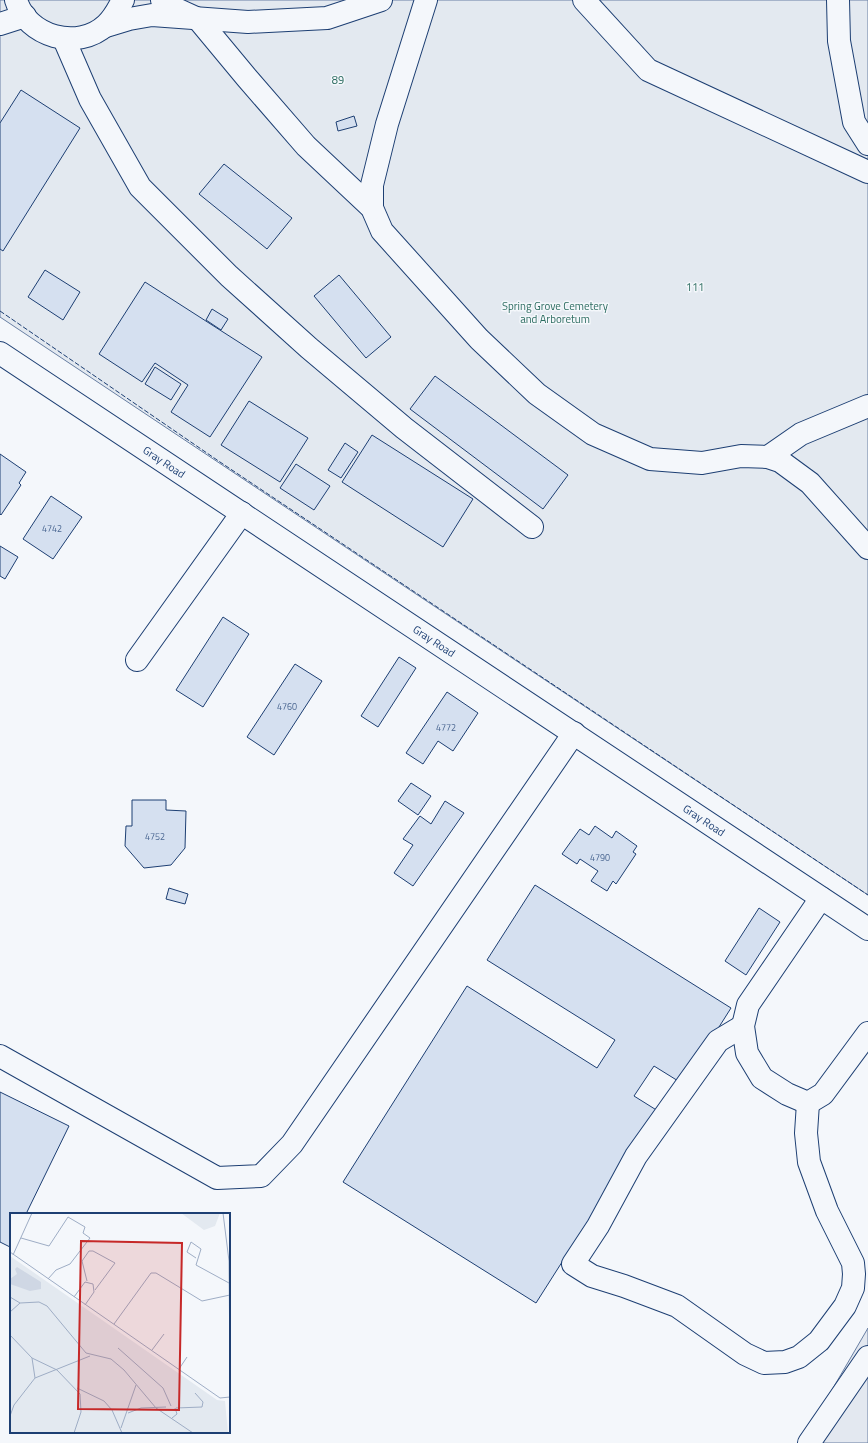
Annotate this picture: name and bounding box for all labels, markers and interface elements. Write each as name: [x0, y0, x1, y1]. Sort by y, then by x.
park label: 89: [332, 72, 344, 88]
park label: 111: [686, 279, 704, 295]
park label: Spring Grove Cemetery and Arboretum: [502, 298, 609, 327]
street label: Gray Road: [140, 442, 189, 482]
house number: 4742: [42, 522, 62, 535]
street label: Gray Road: [410, 621, 459, 661]
house number: 4760: [277, 700, 297, 713]
house number: 4772: [436, 721, 456, 734]
street label: Gray Road: [680, 800, 729, 840]
house number: 4752: [145, 830, 165, 843]
house number: 4790: [590, 851, 610, 864]
inset map: [10, 1213, 230, 1433]

